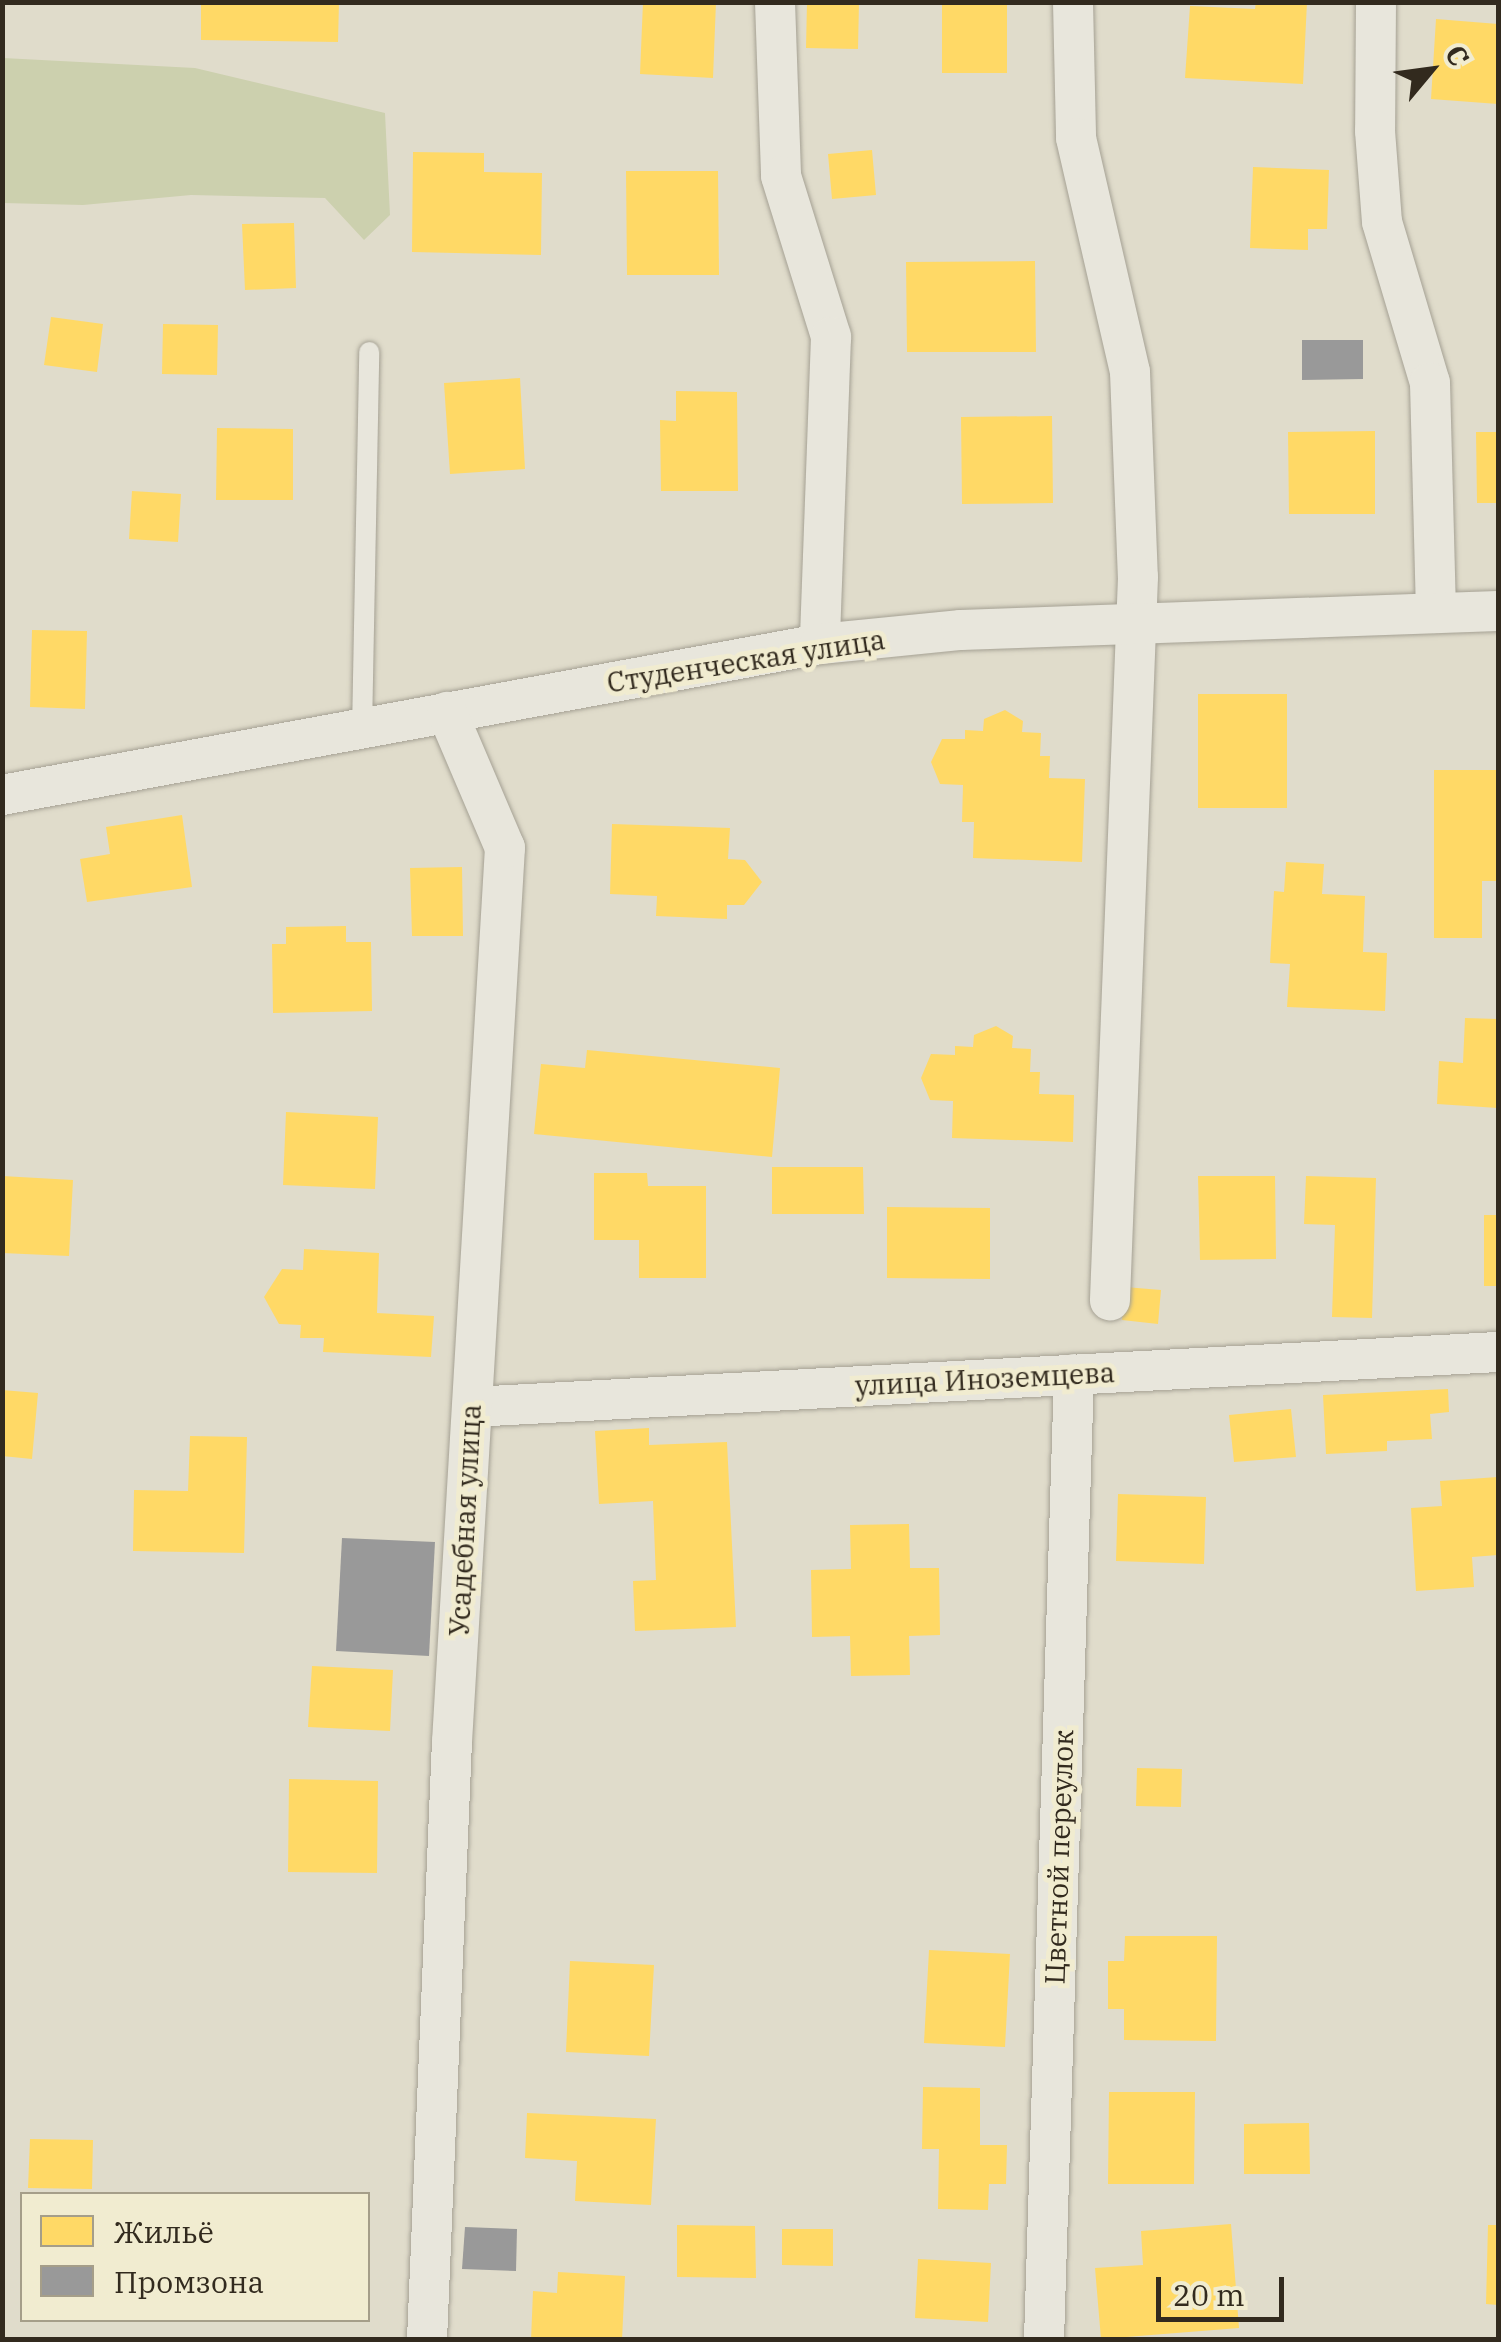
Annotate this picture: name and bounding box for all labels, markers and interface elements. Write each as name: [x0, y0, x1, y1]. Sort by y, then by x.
north arrow: [1381, 20, 1481, 120]
text: С: [1437, 38, 1478, 72]
street label: Студенческая улица: [605, 622, 887, 700]
street label: улица Иноземцева: [854, 1355, 1116, 1403]
street label: Усадебная улица: [442, 1403, 488, 1637]
street label: Цветной переулок: [1038, 1729, 1080, 1985]
legend: [20, 2192, 370, 2322]
text: Жильё: [114, 2212, 214, 2251]
scale bar: [1161, 2257, 1288, 2319]
text: Промзона: [114, 2262, 264, 2301]
text: 20 m: [1173, 2275, 1245, 2314]

